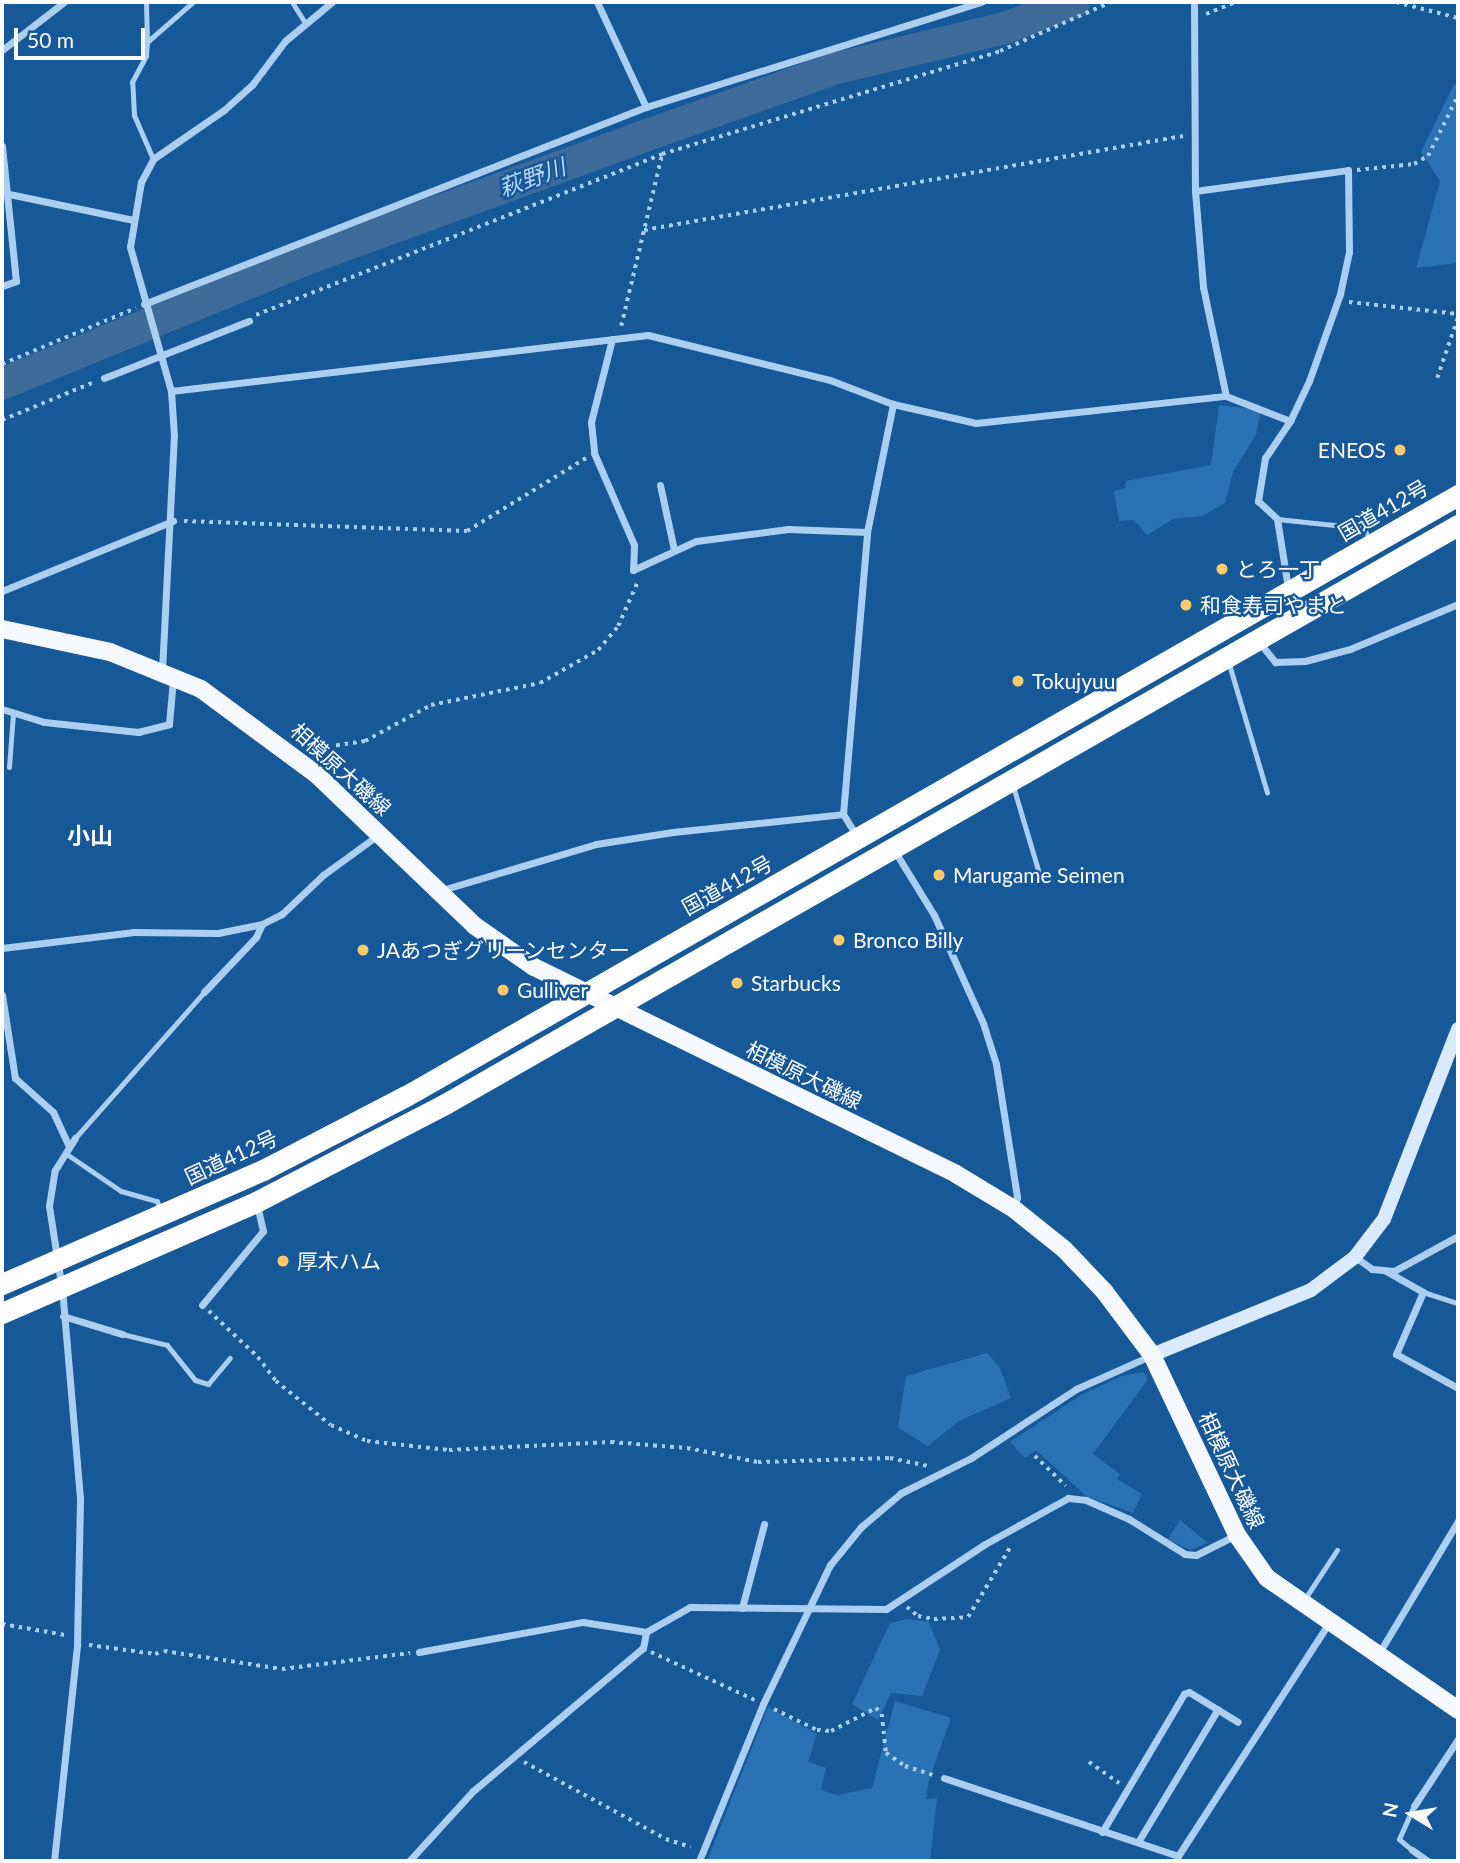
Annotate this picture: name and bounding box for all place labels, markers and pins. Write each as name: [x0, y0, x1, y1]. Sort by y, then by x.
place label: ENEOS: [1318, 437, 1386, 463]
marker: ENEOS: [1392, 442, 1408, 458]
place label: とろ一丁: [1236, 556, 1320, 582]
marker: とろ一丁: [1214, 561, 1230, 577]
place label: 和食寿司やまと: [1200, 592, 1347, 618]
marker: 和食寿司やまと: [1178, 597, 1194, 613]
place label: Tokujyuu: [1032, 668, 1115, 694]
marker: Tokujyuu: [1010, 673, 1026, 689]
place label: Marugame Seimen: [953, 862, 1125, 888]
marker: Marugame Seimen: [931, 867, 947, 883]
place label: Bronco Billy: [853, 927, 963, 953]
marker: Bronco Billy: [831, 932, 847, 948]
place label: JAあつぎグリーンセンター: [377, 937, 631, 963]
marker: JAあつぎグリーンセンター: [355, 942, 371, 958]
place label: Starbucks: [751, 970, 841, 996]
marker: Starbucks: [729, 975, 745, 991]
place label: Gulliver: [517, 977, 588, 1003]
marker: Gulliver: [495, 982, 511, 998]
place label: 厚木ハム: [297, 1248, 381, 1274]
marker: 厚木ハム: [275, 1253, 291, 1269]

